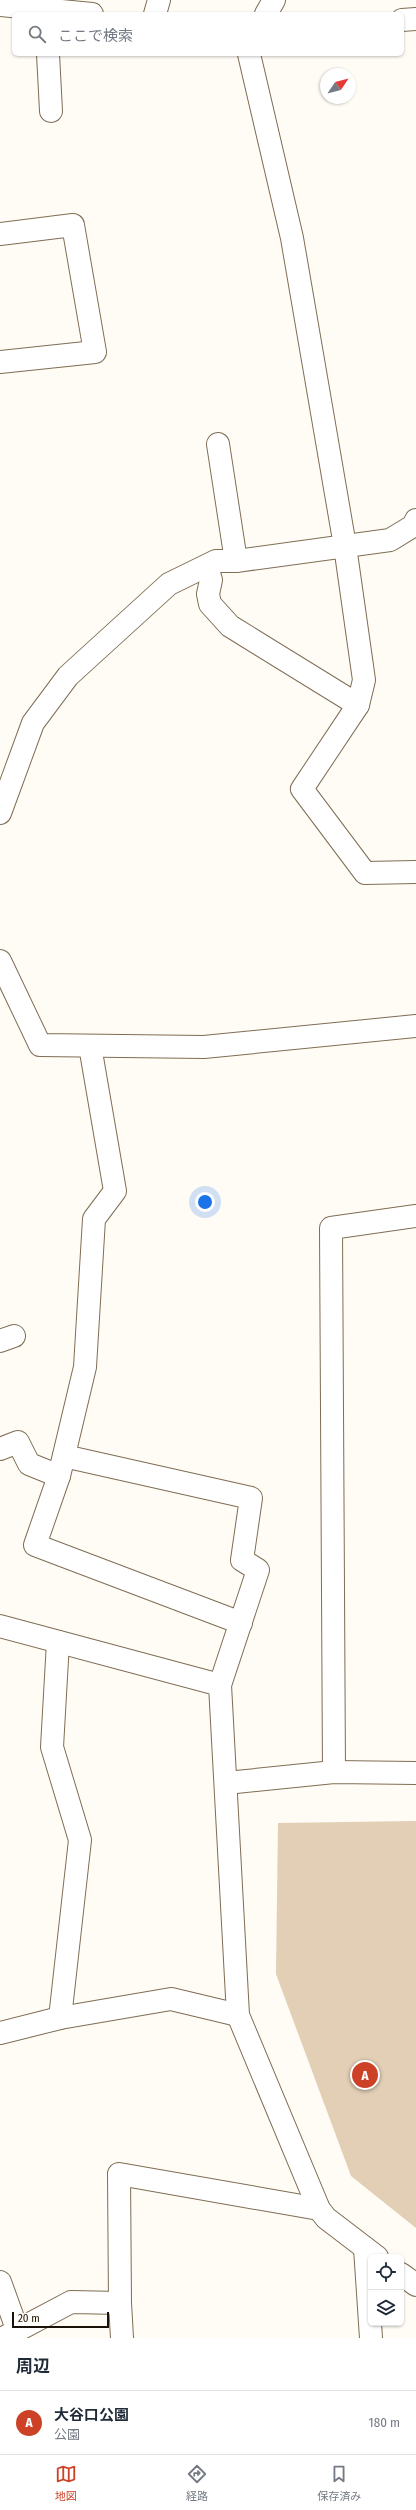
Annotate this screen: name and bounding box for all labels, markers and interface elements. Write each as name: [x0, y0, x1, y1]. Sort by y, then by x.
search box: [12, 12, 404, 56]
icon: search: [26, 23, 48, 45]
text: ここで検索: [58, 27, 133, 45]
north arrow: [320, 68, 356, 104]
your location: [195, 1192, 215, 1212]
pin: A: [352, 2060, 378, 2090]
map controls: [368, 2254, 404, 2326]
button: locate: [368, 2254, 404, 2290]
button: layers: [368, 2290, 404, 2326]
scale bar: [12, 2310, 109, 2329]
text: 20 m: [18, 2312, 40, 2325]
text: 周辺: [16, 2356, 50, 2377]
text: 大谷口公園: [54, 2406, 129, 2424]
text: A: [25, 2415, 33, 2430]
text: 180 m: [369, 2415, 400, 2430]
text: 公園: [54, 2427, 80, 2442]
tab: 地図: [55, 2463, 77, 2503]
tab: 経路: [186, 2463, 208, 2503]
tab: 保存済み: [317, 2463, 361, 2503]

